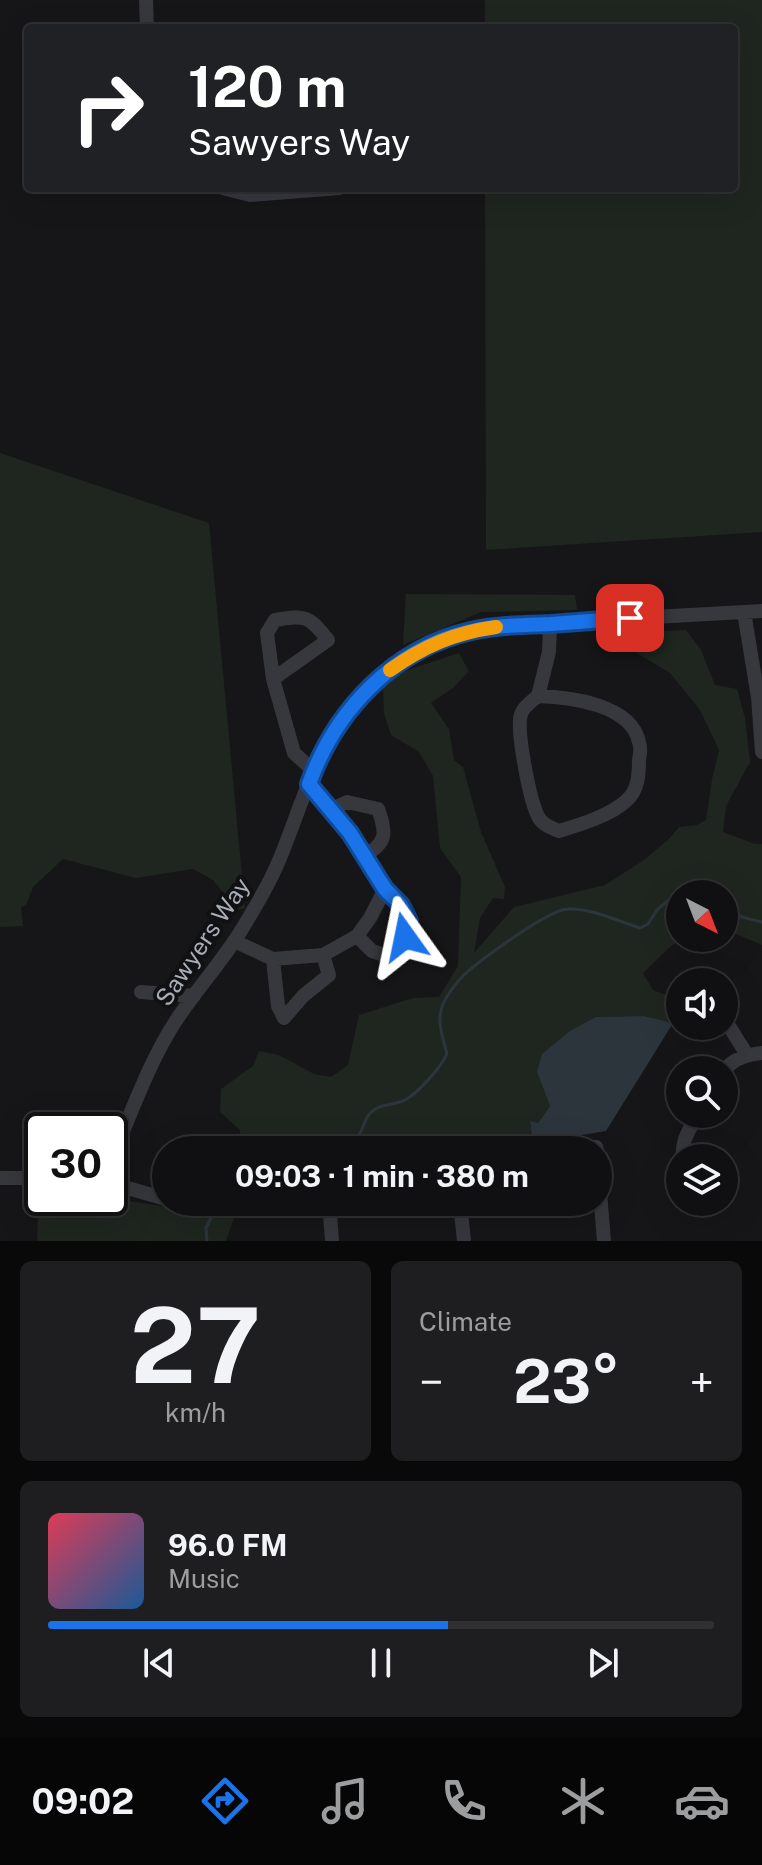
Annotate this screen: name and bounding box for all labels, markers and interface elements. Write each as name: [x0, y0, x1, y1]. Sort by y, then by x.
text: 120 m: [188, 54, 346, 120]
icon: right: [56, 56, 160, 160]
text: Sawyers Way: [188, 121, 410, 163]
pin: [596, 584, 664, 652]
icon: arrive: [608, 596, 652, 640]
street label: Sawyers Way: [149, 872, 255, 1011]
north arrow: [666, 880, 738, 952]
map controls: [666, 880, 738, 1216]
position arrow: [363, 895, 447, 979]
button: sound: [666, 968, 738, 1040]
button: search: [666, 1056, 738, 1128]
speed limit sign: 30: [24, 1112, 128, 1216]
button: layers: [666, 1144, 738, 1216]
text: 09:03 · 1 min · 380 m: [235, 1158, 529, 1194]
text: 27: [130, 1284, 261, 1406]
text: Climate: [419, 1306, 512, 1337]
text: 23°: [513, 1346, 620, 1417]
text: −: [419, 1356, 443, 1408]
text: +: [690, 1356, 714, 1408]
text: km/h: [165, 1397, 226, 1428]
text: 96.0 FM: [168, 1527, 288, 1563]
text: Music: [168, 1563, 240, 1594]
icon: previous: [137, 1641, 181, 1685]
icon: pause: [359, 1641, 403, 1685]
icon: next: [581, 1641, 625, 1685]
icon: directions: [197, 1773, 253, 1829]
icon: music: [317, 1773, 373, 1829]
icon: phone: [436, 1773, 492, 1829]
icon: climate: [555, 1773, 611, 1829]
icon: car: [674, 1773, 730, 1829]
text: 09:02: [32, 1780, 134, 1822]

